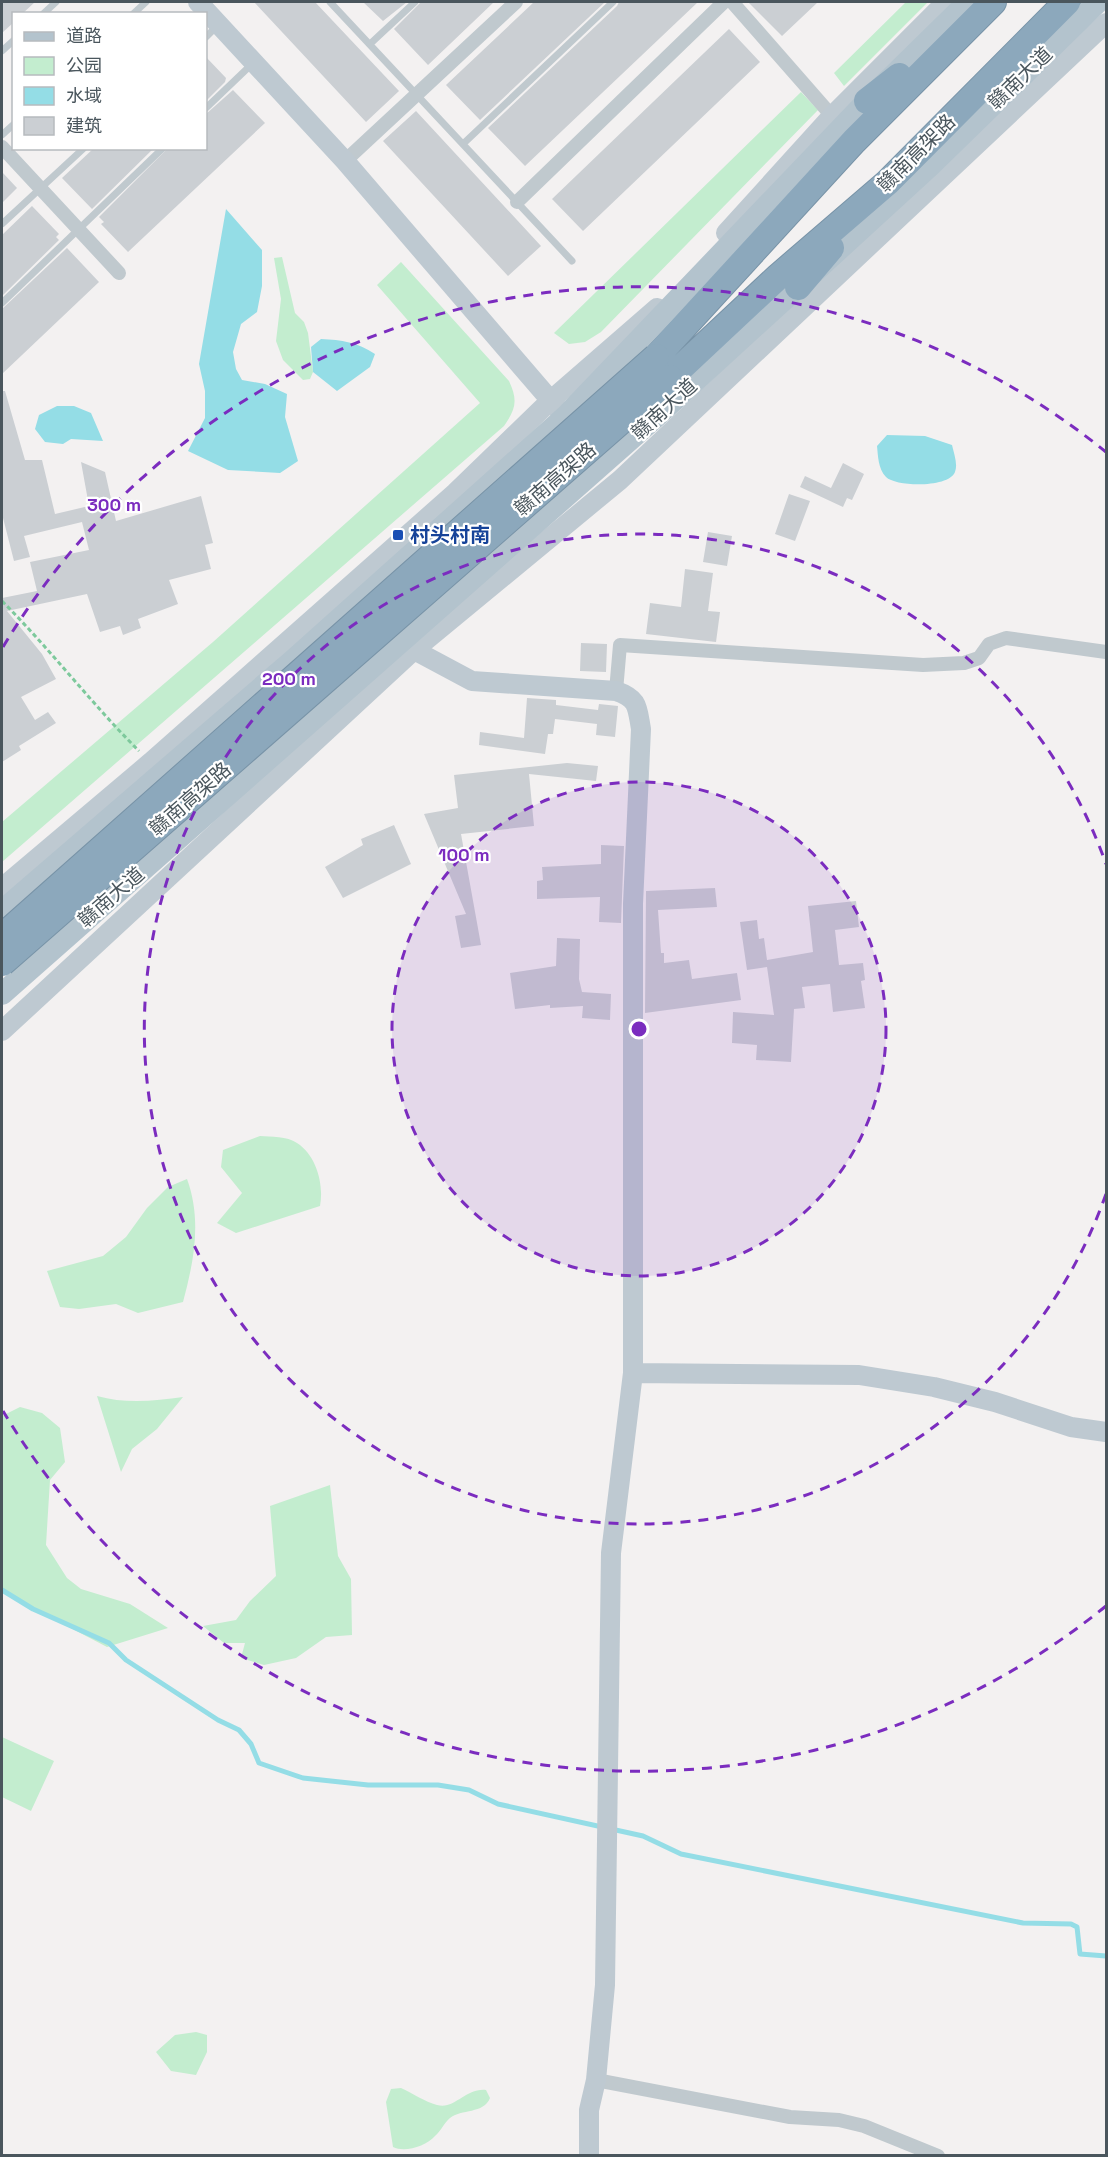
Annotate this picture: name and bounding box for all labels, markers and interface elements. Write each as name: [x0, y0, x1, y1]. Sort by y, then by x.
legend: [12, 12, 207, 150]
text: 道路: [66, 24, 102, 47]
street label: 赣南大道: [982, 41, 1058, 115]
text: 公园: [66, 54, 102, 77]
text: 水域: [66, 84, 102, 107]
street label: 赣南高架路: [871, 108, 961, 198]
text: 建筑: [66, 114, 102, 137]
street label: 赣南大道: [626, 373, 702, 445]
street label: 赣南高架路: [509, 436, 601, 522]
text: 300 m: [87, 493, 141, 516]
place label: 村头村南: [410, 522, 490, 548]
marker: 村头村南: [391, 528, 405, 542]
text: 200 m: [262, 667, 316, 690]
street label: 赣南高架路: [144, 756, 236, 842]
text: 100 m: [438, 843, 490, 866]
street label: 赣南大道: [72, 861, 150, 933]
centre of rings: [629, 1019, 649, 1039]

